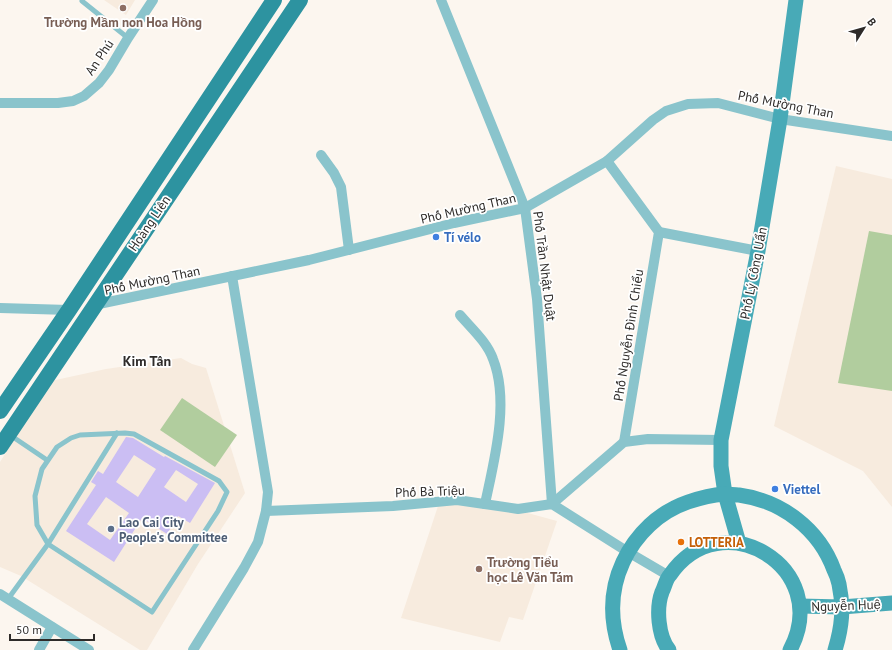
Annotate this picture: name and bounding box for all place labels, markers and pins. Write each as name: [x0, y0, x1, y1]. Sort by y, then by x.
marker: Trường Mầm non Hoa Hồng: [118, 3, 128, 13]
place label: Trường Mầm non Hoa Hồng: [44, 14, 202, 31]
place label: Tí vélo: [444, 229, 481, 246]
marker: Tí vélo: [431, 232, 441, 242]
place label: Viettel: [782, 481, 820, 498]
marker: Viettel: [770, 484, 780, 494]
place label: Lao Cai City People's Committee: [119, 514, 228, 546]
marker: Lao Cai City People's Committee: [106, 524, 116, 534]
place label: LOTTERIA: [689, 534, 744, 551]
marker: LOTTERIA: [676, 537, 686, 547]
place label: Trường Tiểu học Lê Văn Tám: [487, 554, 573, 586]
marker: Trường Tiểu học Lê Văn Tám: [474, 564, 484, 574]

